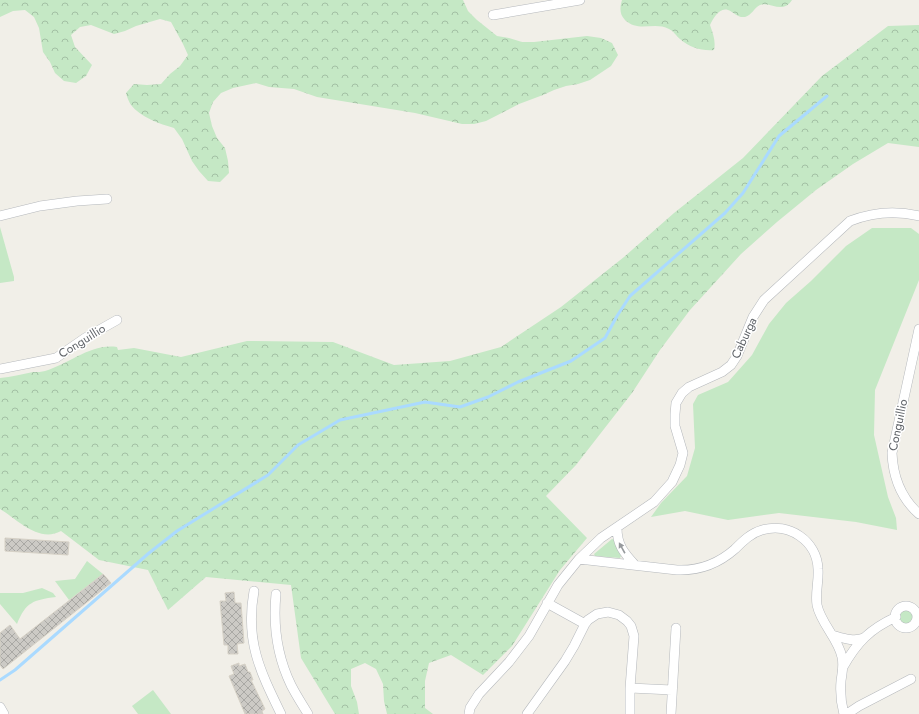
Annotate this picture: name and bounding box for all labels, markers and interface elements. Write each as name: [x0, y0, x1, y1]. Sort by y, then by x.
street label: Caburga: [727, 314, 761, 362]
street label: Conguillio: [55, 319, 109, 363]
street label: Conguillio: [884, 397, 912, 453]
one-way arrow: [619, 542, 626, 554]

